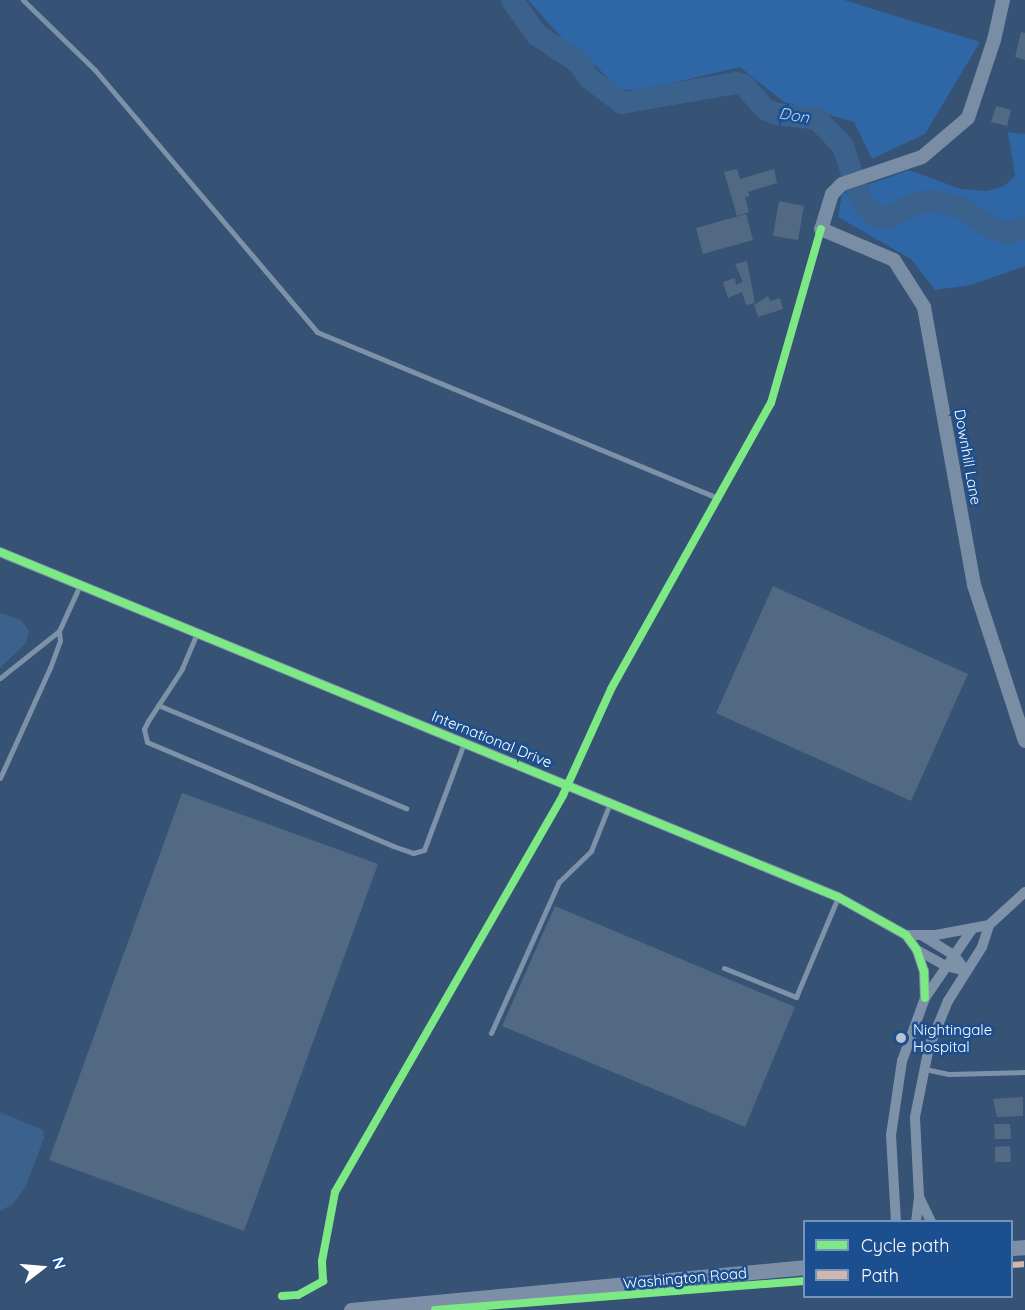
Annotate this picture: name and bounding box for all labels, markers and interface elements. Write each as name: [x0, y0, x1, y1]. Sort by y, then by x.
water label: Don: [777, 103, 811, 127]
street label: Downhill Lane: [951, 408, 985, 506]
street label: International Drive: [429, 707, 555, 771]
place label: Nightingale Hospital: [913, 1020, 992, 1055]
marker: Nightingale Hospital: [894, 1031, 908, 1045]
legend: [803, 1220, 1013, 1298]
text: Cycle path: [861, 1234, 949, 1257]
north arrow: [12, 1238, 72, 1298]
text: N: [48, 1255, 71, 1271]
street label: Washington Road: [622, 1264, 748, 1292]
text: Path: [861, 1264, 899, 1287]

